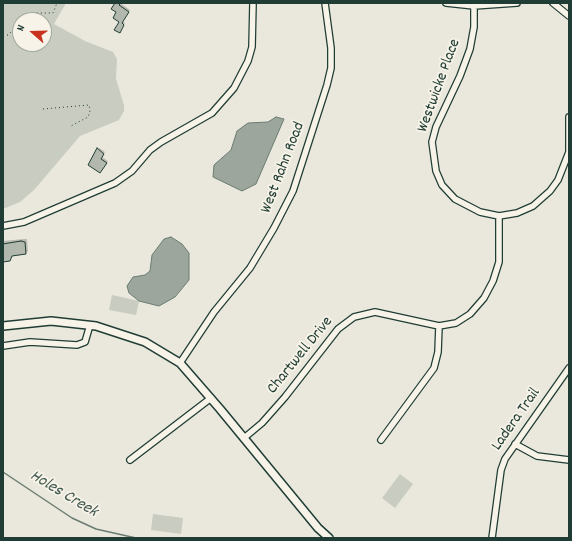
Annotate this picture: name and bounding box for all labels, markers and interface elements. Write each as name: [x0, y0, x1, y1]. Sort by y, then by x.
north arrow: [12, 12, 52, 52]
text: N: [13, 23, 30, 34]
street label: Westwicke Place: [414, 37, 466, 135]
street label: West Rahn Road: [258, 120, 310, 216]
street label: Chartwell Drive: [264, 313, 338, 399]
street label: Ladera Trail: [488, 385, 546, 455]
water label: Holes Creek: [25, 467, 101, 523]

